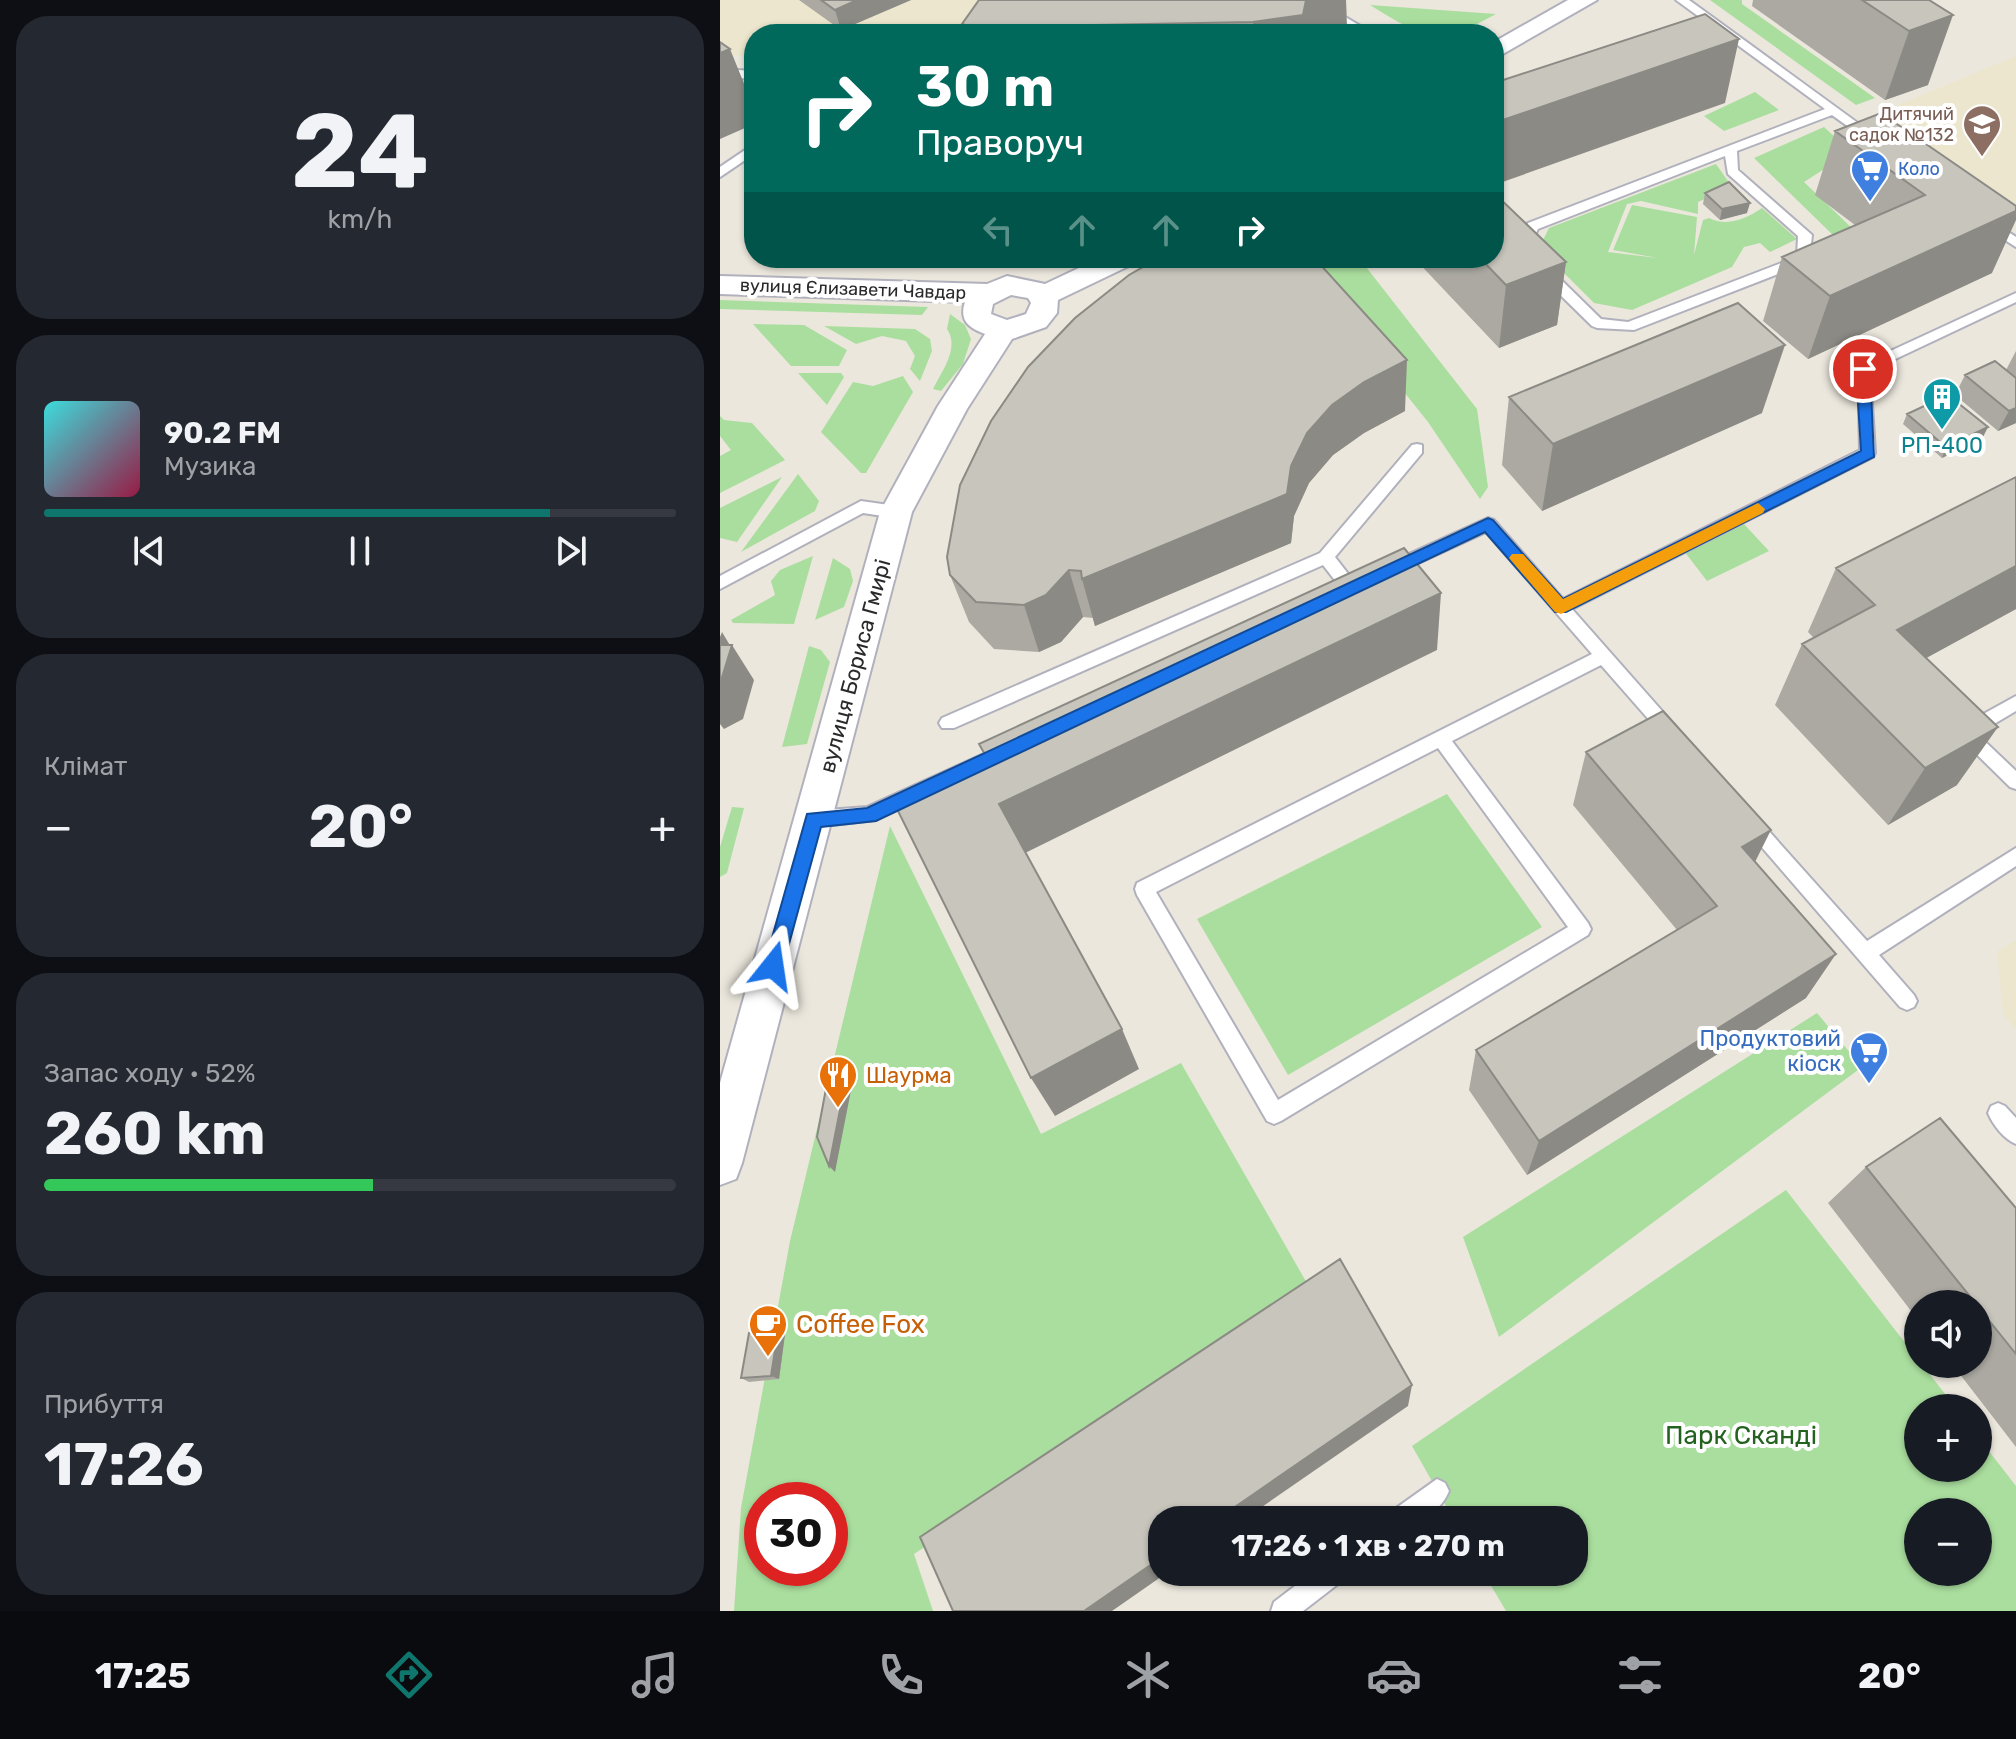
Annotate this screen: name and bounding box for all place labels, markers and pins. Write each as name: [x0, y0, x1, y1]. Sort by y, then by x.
place label: Дитячий садок №132: [1849, 103, 1954, 146]
school or university icon: Дитячий садок №132: [1961, 103, 2003, 158]
supermarket icon: Коло: [1849, 148, 1891, 203]
place label: Коло: [1898, 158, 1940, 180]
pin: [1829, 335, 1897, 403]
building icon: РП-400: [1921, 376, 1963, 431]
place label: РП-400: [1901, 432, 1983, 459]
place label: Продуктовий кіоск: [1699, 1025, 1841, 1077]
supermarket icon: Продуктовий кіоск: [1848, 1030, 1890, 1085]
restaurant icon: Шаурма: [817, 1054, 859, 1109]
place label: Шаурма: [866, 1062, 952, 1089]
cafe icon: Coffee Fox: [747, 1303, 789, 1358]
place label: Coffee Fox: [796, 1309, 925, 1340]

